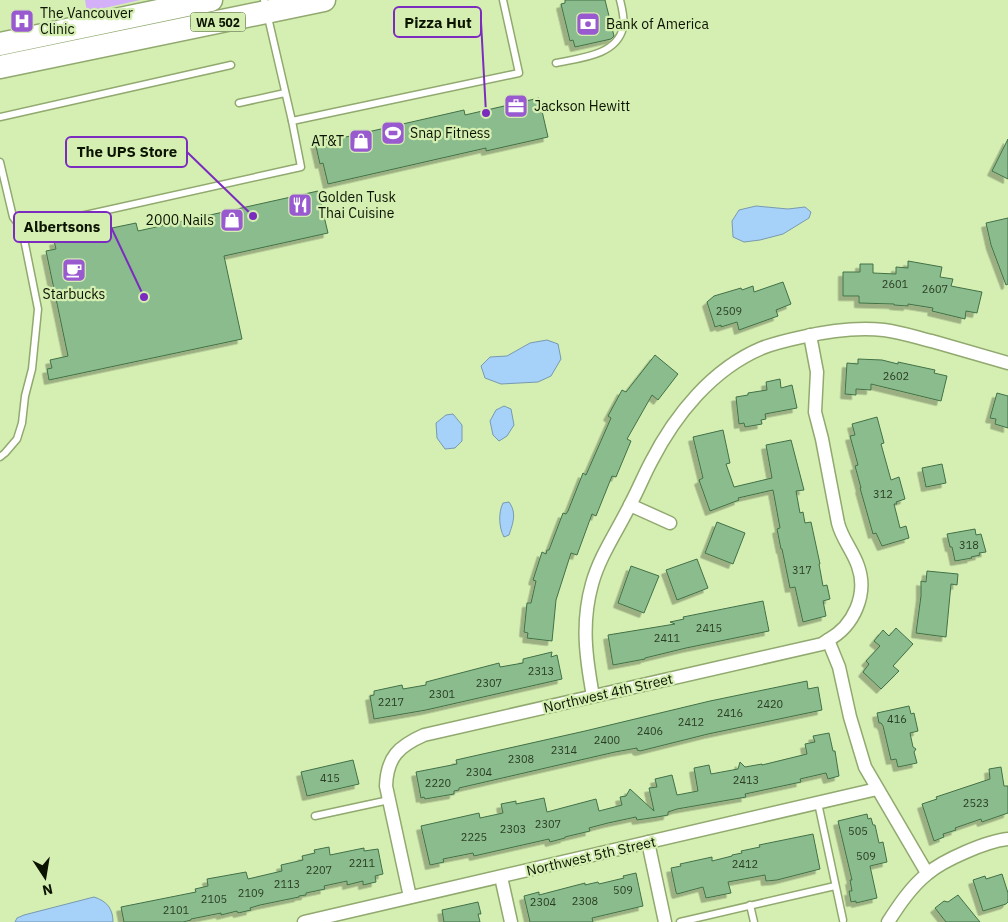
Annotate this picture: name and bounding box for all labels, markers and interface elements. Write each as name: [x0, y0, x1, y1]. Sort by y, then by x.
place label: The Vancouver Clinic: [40, 4, 133, 38]
callout: Pizza Hut: [394, 7, 481, 37]
hospital icon: The Vancouver Clinic: [9, 8, 35, 34]
bank icon: Bank of America: [575, 11, 601, 37]
road number: WA 502: [190, 13, 246, 32]
text: Pizza Hut: [404, 13, 472, 32]
place label: Bank of America: [606, 15, 709, 33]
office icon: Jackson Hewitt: [503, 93, 529, 119]
place label: Jackson Hewitt: [534, 97, 630, 115]
sports icon: Snap Fitness: [380, 120, 406, 146]
place label: Snap Fitness: [410, 124, 491, 142]
shop icon: AT&T: [348, 128, 374, 154]
place label: AT&T: [311, 132, 344, 150]
callout: The UPS Store: [66, 137, 187, 167]
text: The UPS Store: [77, 142, 177, 161]
place label: Golden Tusk Thai Cuisine: [318, 188, 397, 222]
restaurant icon: Golden Tusk Thai Cuisine: [287, 192, 313, 218]
shop icon: 2000 Nails: [219, 207, 245, 233]
place label: 2000 Nails: [146, 211, 214, 229]
callout: Albertsons: [14, 212, 111, 242]
text: Albertsons: [24, 217, 101, 236]
cafe icon: Starbucks: [61, 257, 87, 283]
house number: 2601: [882, 277, 909, 291]
house number: 2607: [922, 282, 948, 296]
place label: Starbucks: [43, 285, 106, 303]
house number: 2509: [716, 304, 742, 318]
house number: 2602: [883, 369, 909, 383]
house number: 312: [873, 487, 893, 501]
house number: 318: [959, 538, 979, 552]
house number: 317: [792, 563, 812, 577]
house number: 2415: [696, 621, 722, 635]
house number: 2411: [654, 631, 681, 645]
house number: 2313: [528, 664, 554, 678]
street label: Northwest 4th Street: [542, 669, 674, 717]
house number: 2307: [476, 676, 502, 690]
house number: 2301: [429, 687, 456, 701]
house number: 2217: [378, 695, 404, 709]
house number: 2420: [757, 697, 783, 711]
house number: 2416: [717, 706, 743, 720]
house number: 416: [887, 712, 907, 726]
house number: 2412: [678, 715, 704, 729]
house number: 2406: [637, 724, 663, 738]
house number: 2400: [594, 733, 620, 747]
house number: 2314: [551, 743, 578, 757]
house number: 2308: [508, 752, 534, 766]
house number: 2304: [466, 765, 493, 779]
house number: 415: [320, 771, 340, 785]
house number: 2413: [733, 773, 759, 787]
house number: 2220: [425, 776, 451, 790]
house number: 2523: [963, 796, 989, 810]
house number: 2307: [535, 817, 561, 831]
house number: 2303: [500, 822, 526, 836]
house number: 505: [848, 824, 868, 838]
house number: 2225: [461, 830, 487, 844]
street label: Northwest 5th Street: [525, 832, 657, 880]
house number: 509: [856, 849, 876, 863]
north arrow: [20, 852, 70, 902]
house number: 2211: [349, 856, 376, 870]
house number: 2412: [732, 857, 758, 871]
house number: 2207: [306, 863, 332, 877]
house number: 2113: [274, 877, 300, 891]
text: N: [41, 880, 55, 900]
house number: 509: [613, 883, 633, 897]
house number: 2109: [238, 886, 264, 900]
house number: 2105: [201, 892, 227, 906]
house number: 2308: [572, 894, 598, 908]
house number: 2304: [530, 895, 557, 909]
house number: 2101: [163, 903, 190, 917]

